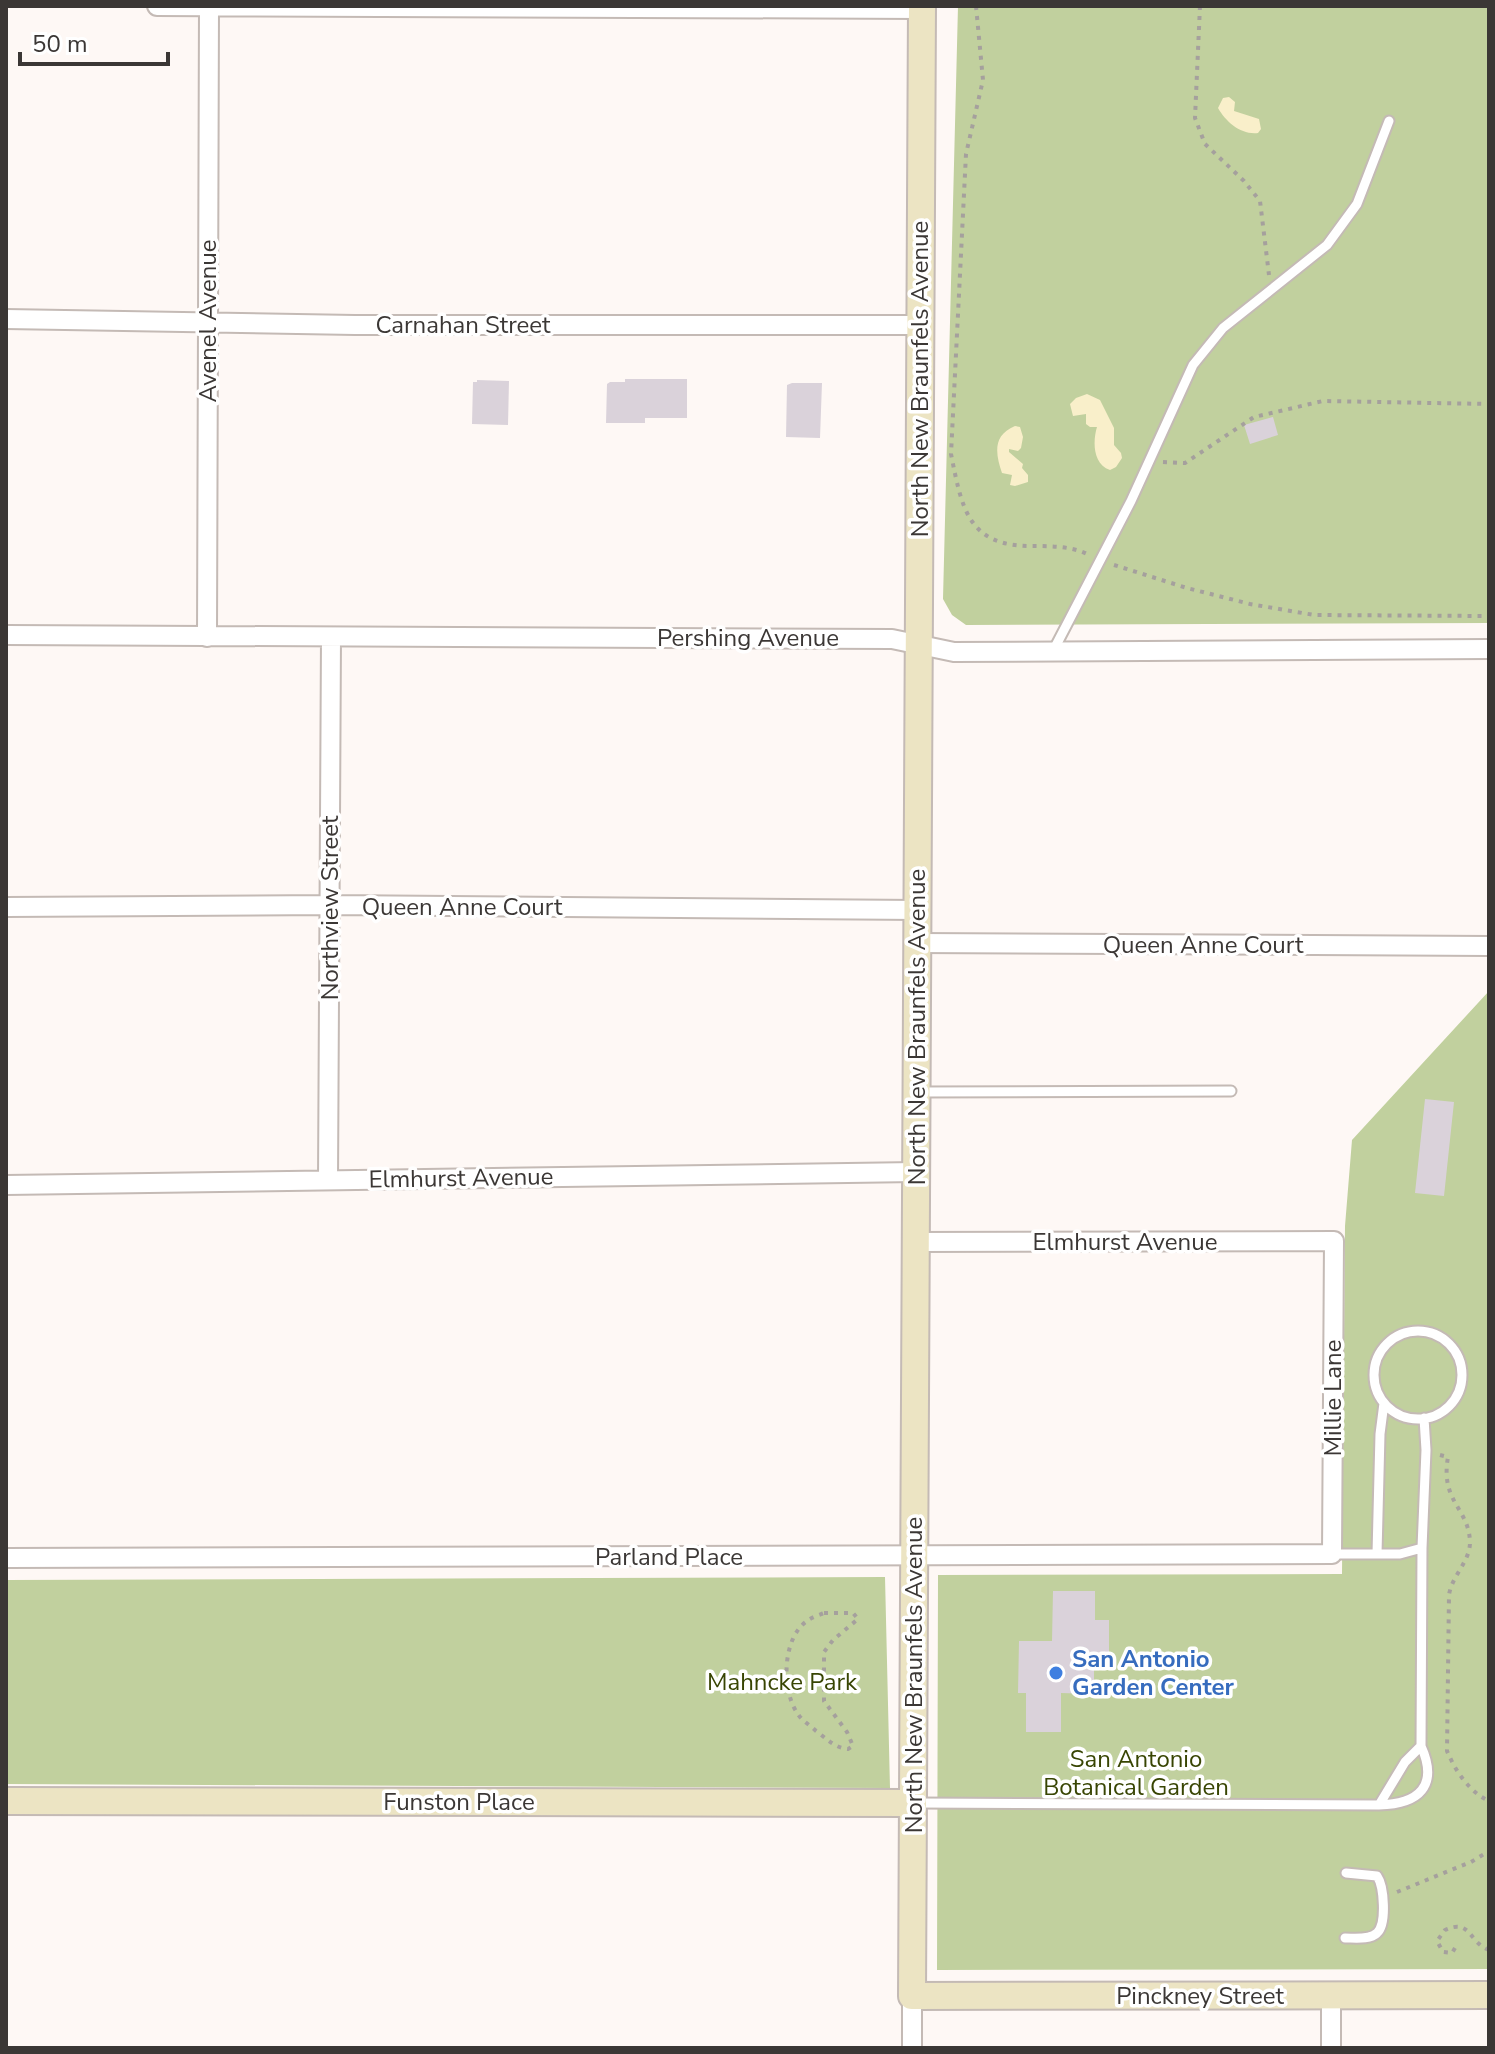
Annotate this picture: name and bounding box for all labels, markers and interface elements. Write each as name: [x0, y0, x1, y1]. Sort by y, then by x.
scale bar: [20, 16, 168, 66]
text: 50 m: [32, 28, 88, 60]
street label: North New Braunfels Avenue: [904, 221, 936, 537]
street label: Avenel Avenue: [192, 239, 224, 403]
street label: Carnahan Street: [375, 309, 551, 341]
street label: Pershing Avenue: [657, 622, 839, 654]
street label: Northview Street: [314, 815, 346, 1000]
street label: North New Braunfels Avenue: [901, 869, 933, 1185]
street label: Queen Anne Court: [362, 891, 563, 923]
street label: Queen Anne Court: [1103, 929, 1304, 961]
street label: Elmhurst Avenue: [368, 1160, 554, 1196]
street label: Elmhurst Avenue: [1033, 1226, 1217, 1258]
street label: Millie Lane: [1317, 1340, 1349, 1456]
street label: North New Braunfels Avenue: [898, 1517, 930, 1833]
street label: Parland Place: [595, 1541, 743, 1573]
place label: San Antonio Garden Center: [1072, 1643, 1235, 1703]
marker: San Antonio Garden Center: [1047, 1664, 1065, 1682]
park label: Mahncke Park: [707, 1666, 858, 1698]
park label: San Antonio Botanical Garden: [1043, 1743, 1229, 1803]
street label: Funston Place: [383, 1786, 535, 1818]
street label: Pinckney Street: [1116, 1980, 1284, 2012]

